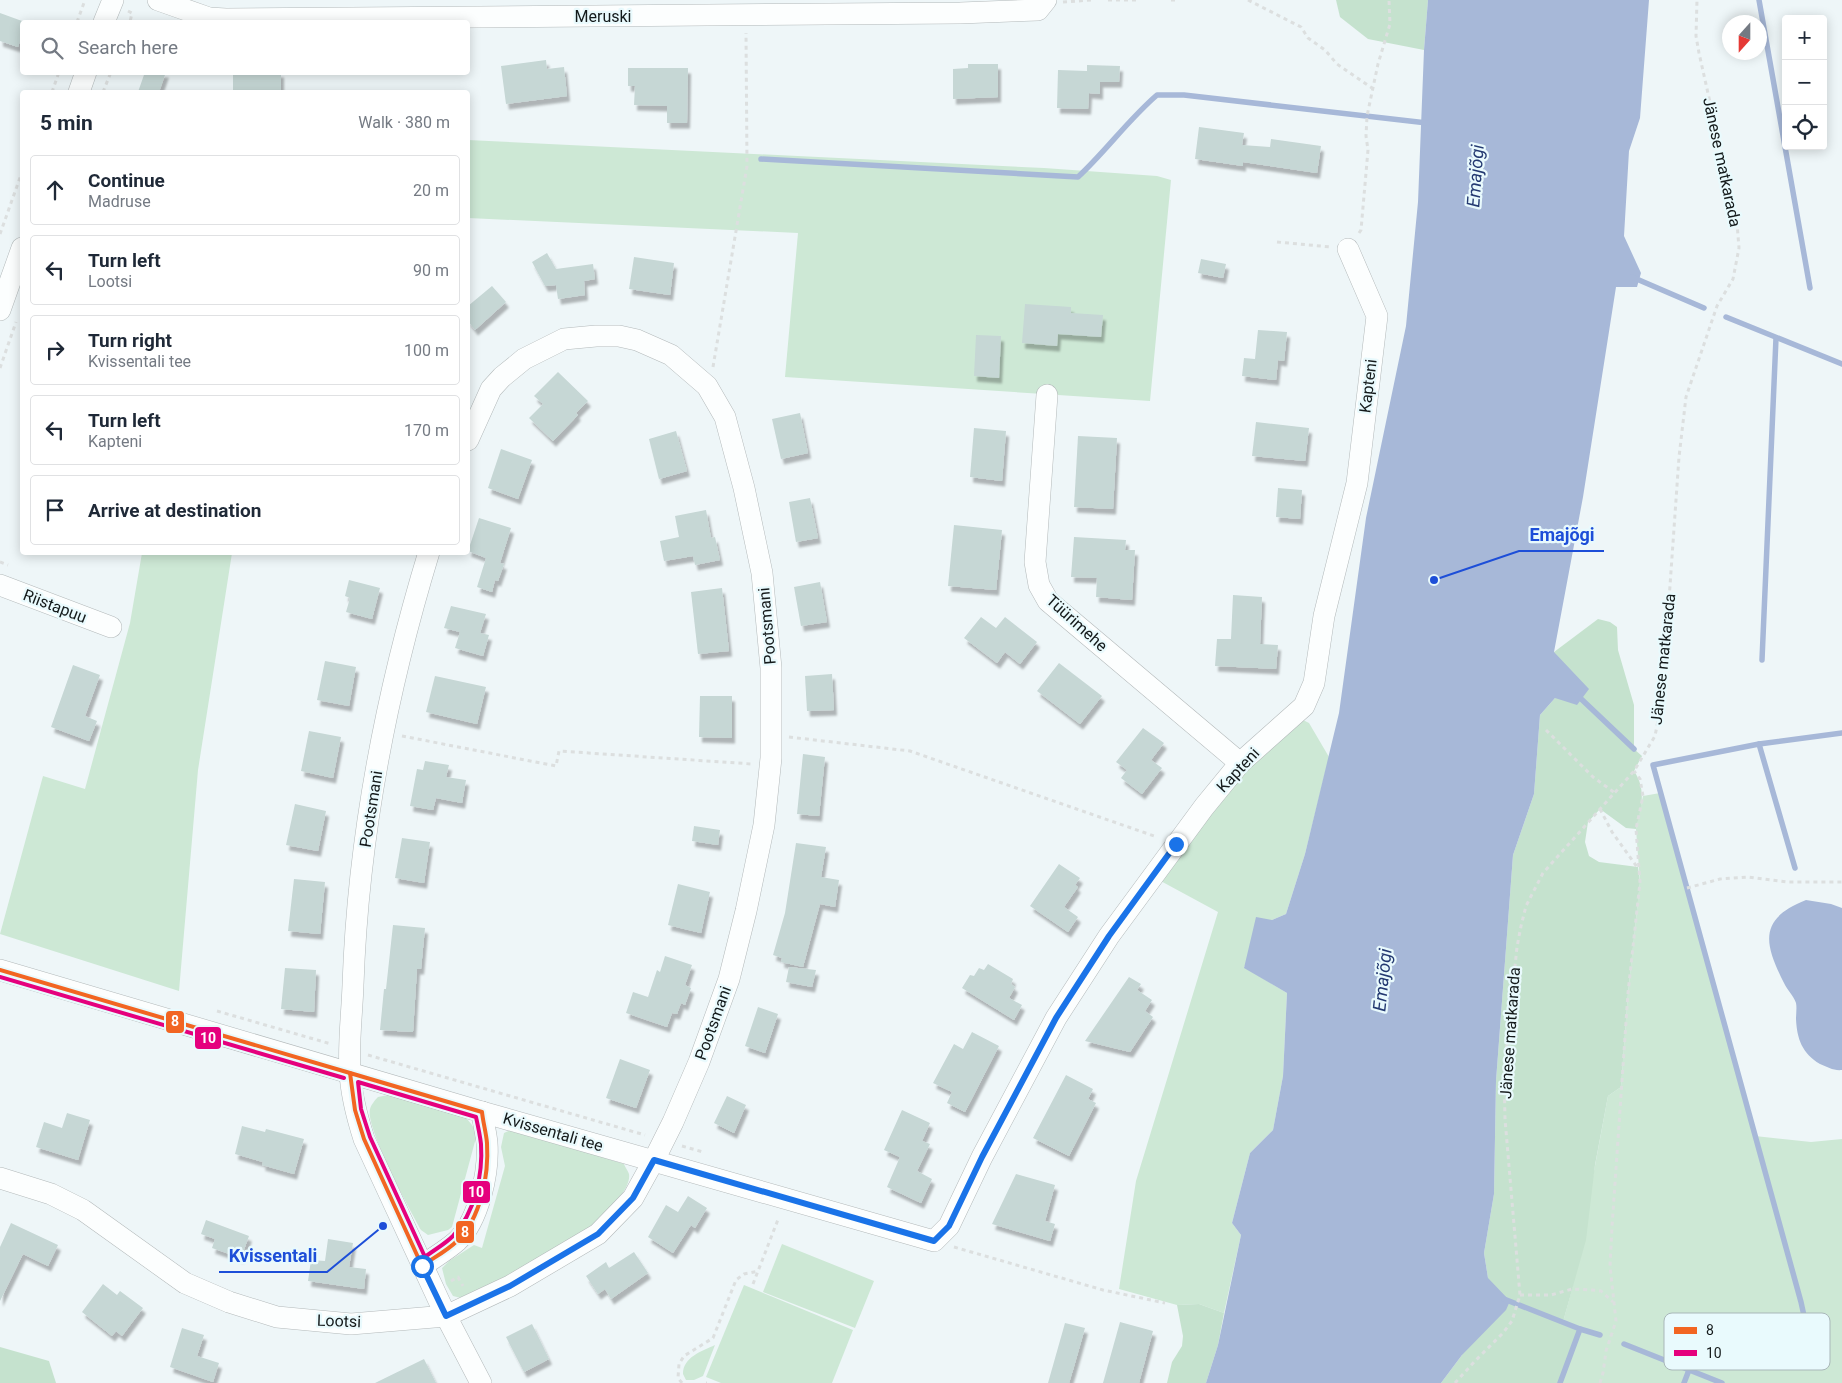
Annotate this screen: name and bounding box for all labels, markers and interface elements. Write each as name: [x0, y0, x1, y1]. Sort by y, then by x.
street label: Meruski: [575, 7, 631, 26]
north arrow: [1722, 15, 1767, 60]
map controls: [1782, 15, 1827, 150]
button: +: [1782, 15, 1827, 60]
search box: [20, 20, 470, 75]
icon: search: [38, 34, 66, 62]
text: Search here: [78, 36, 178, 59]
button: −: [1782, 60, 1827, 105]
street label: Jänese matkarada: [1699, 96, 1745, 228]
button: locate: [1782, 105, 1827, 150]
text: 5 min: [40, 111, 93, 135]
text: Walk · 380 m: [358, 113, 450, 132]
water label: Emajõgi: [1462, 143, 1488, 208]
text: Continue: [88, 169, 165, 192]
icon: ahead: [41, 176, 69, 204]
text: 20 m: [413, 181, 449, 200]
text: Madruse: [88, 192, 151, 211]
text: Turn left: [88, 249, 161, 272]
icon: left: [41, 256, 69, 284]
text: 90 m: [413, 261, 449, 280]
text: Lootsi: [88, 272, 132, 291]
text: Turn right: [88, 329, 172, 352]
icon: right: [41, 336, 69, 364]
text: 100 m: [404, 341, 449, 360]
text: Kvissentali tee: [88, 352, 191, 371]
street label: Kapteni: [1355, 358, 1381, 414]
text: Turn left: [88, 409, 161, 432]
icon: left: [41, 416, 69, 444]
text: 170 m: [404, 421, 449, 440]
text: Kapteni: [88, 432, 142, 451]
icon: arrive: [41, 496, 69, 524]
text: Arrive at destination: [88, 499, 261, 522]
callout: Emajõgi: [1519, 518, 1604, 551]
text: Emajõgi: [1529, 524, 1595, 545]
street label: Riistapuu: [21, 585, 89, 627]
street label: Pootsmani: [754, 587, 780, 665]
street label: Tüürimehe: [1043, 591, 1111, 655]
street label: Jänese matkarada: [1647, 592, 1679, 726]
street label: Kapteni: [1213, 744, 1263, 796]
street label: Pootsmani: [356, 769, 386, 849]
route end: [1165, 833, 1188, 856]
water label: Emajõgi: [1368, 947, 1396, 1012]
street label: Jänese matkarada: [1496, 967, 1524, 1099]
street label: Pootsmani: [691, 983, 735, 1063]
line badge: 8: [165, 1010, 185, 1034]
text: 8: [171, 1013, 179, 1029]
line badge: 10: [194, 1026, 222, 1050]
text: 10: [200, 1030, 216, 1046]
street label: Kvissentali tee: [501, 1109, 605, 1155]
line badge: 10: [462, 1180, 491, 1204]
text: 10: [468, 1184, 484, 1200]
line badge: 8: [455, 1220, 475, 1244]
text: 8: [461, 1224, 469, 1240]
callout: Kvissentali: [219, 1239, 327, 1272]
text: Kvissentali: [229, 1245, 317, 1266]
route start: [411, 1255, 434, 1278]
street label: Lootsi: [317, 1311, 361, 1331]
legend: [1664, 1313, 1830, 1370]
text: 8: [1706, 1322, 1714, 1338]
text: 10: [1706, 1345, 1722, 1361]

